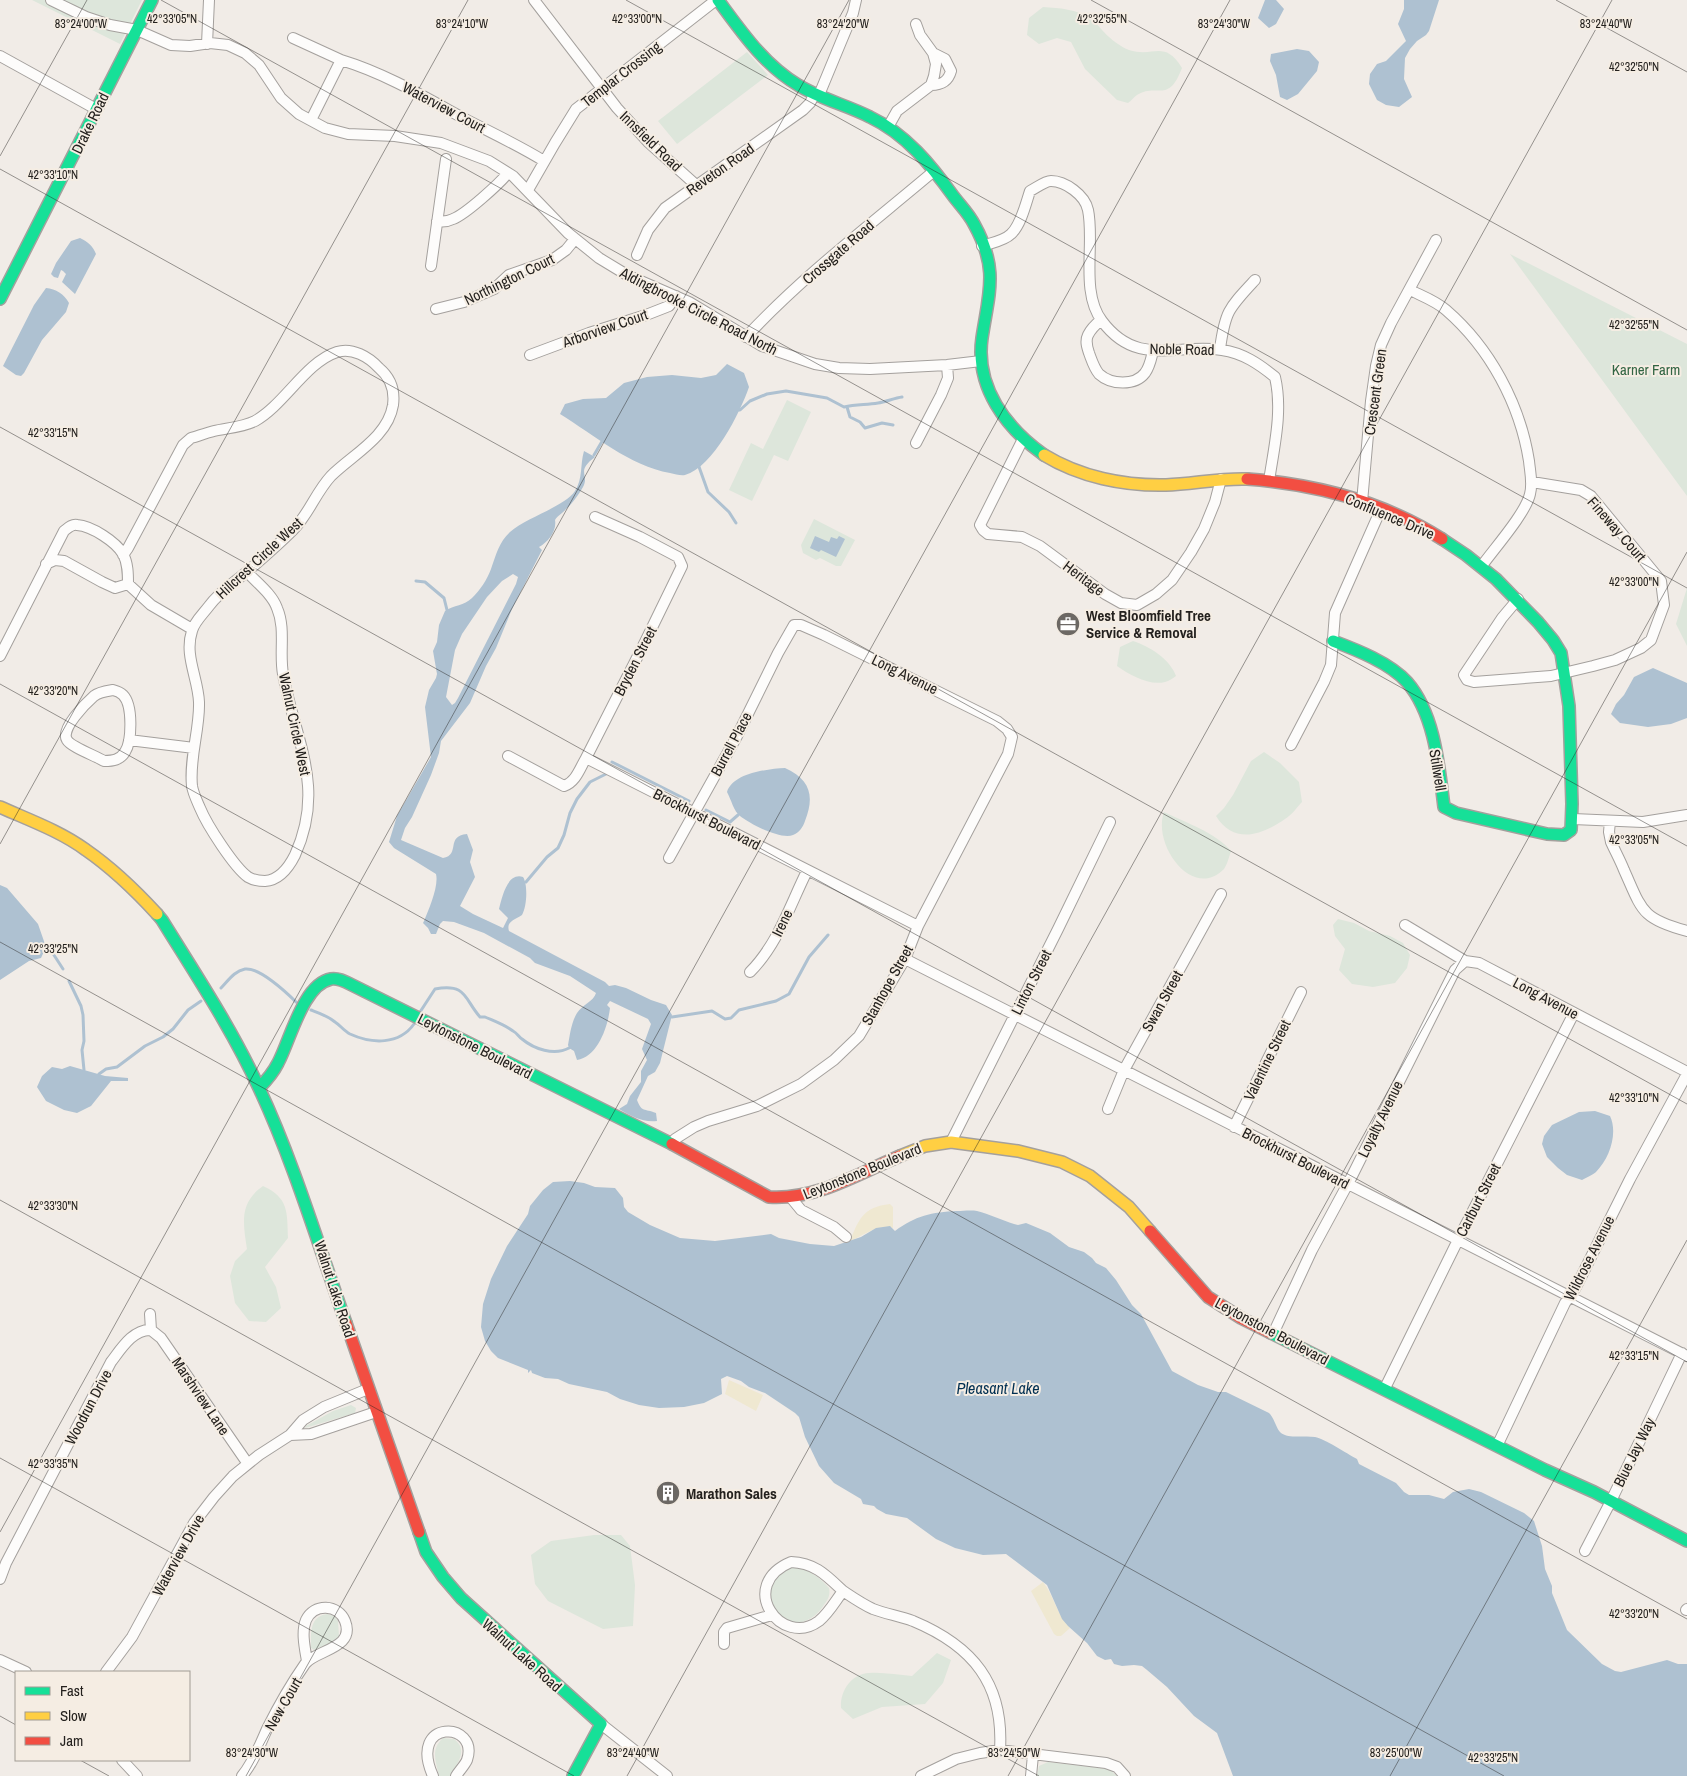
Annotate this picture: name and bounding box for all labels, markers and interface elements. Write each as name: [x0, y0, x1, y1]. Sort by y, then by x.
text: 42°33'05"N: [147, 11, 197, 27]
text: 42°33'00"N: [612, 11, 662, 27]
text: 42°32'55"N: [1077, 11, 1127, 27]
text: 83°24'00"W: [55, 16, 108, 32]
text: 83°24'10"W: [436, 16, 489, 32]
text: 83°24'20"W: [817, 16, 870, 32]
text: 83°24'30"W: [1198, 16, 1251, 32]
text: 83°24'40"W: [1580, 16, 1633, 32]
street label: Templar Crossing: [577, 36, 666, 112]
text: 42°32'50"N: [1609, 59, 1659, 75]
street label: Waterview Court: [399, 76, 490, 138]
street label: Drake Road: [66, 89, 114, 157]
street label: Innsfield Road: [615, 106, 687, 176]
street label: Reveton Road: [682, 138, 758, 200]
text: 42°33'10"N: [28, 167, 78, 183]
street label: Crossgate Road: [798, 215, 878, 289]
street label: Northington Court: [460, 248, 558, 310]
street label: Aldingbrooke Circle Road North: [616, 262, 781, 360]
street label: Arborview Court: [559, 303, 651, 353]
text: 42°32'55"N: [1609, 317, 1659, 333]
street label: Noble Road: [1149, 338, 1215, 360]
street label: Crescent Green: [1359, 348, 1391, 436]
park label: Karner Farm: [1612, 359, 1680, 380]
text: 42°33'15"N: [28, 425, 78, 441]
street label: Confluence Drive: [1342, 488, 1438, 544]
street label: Fineway Court: [1583, 492, 1652, 567]
street label: Hillcrest Circle West: [211, 512, 307, 604]
street label: Heritage: [1059, 555, 1109, 601]
text: 42°33'00"N: [1609, 574, 1659, 590]
place label: West Bloomfield Tree Service & Removal: [1086, 605, 1211, 643]
office icon: West Bloomfield Tree Service & Removal: [1055, 611, 1081, 637]
street label: Bryden Street: [609, 622, 662, 699]
street label: Long Avenue: [868, 649, 942, 699]
street label: Walnut Circle West: [274, 671, 316, 778]
text: 42°33'20"N: [28, 683, 78, 699]
street label: Burrell Place: [705, 708, 757, 780]
street label: Stillwell: [1424, 748, 1452, 792]
street label: Brockhurst Boulevard: [650, 783, 764, 855]
text: 42°33'05"N: [1609, 832, 1659, 848]
street label: Irene: [766, 906, 798, 940]
text: 42°33'25"N: [28, 941, 78, 957]
street label: Stanhope Street: [856, 941, 918, 1029]
street label: Linton Street: [1006, 945, 1057, 1018]
street label: Swan Street: [1137, 966, 1188, 1035]
street label: Long Avenue: [1509, 972, 1583, 1024]
street label: Leytonstone Boulevard: [414, 1008, 536, 1084]
street label: Valentine Street: [1238, 1016, 1296, 1104]
street label: Loyalty Avenue: [1352, 1077, 1408, 1161]
text: 42°33'10"N: [1609, 1090, 1659, 1106]
street label: Brockhurst Boulevard: [1239, 1122, 1353, 1194]
street label: Leytonstone Boulevard: [800, 1138, 924, 1204]
street label: Carlburt Street: [1450, 1159, 1506, 1240]
text: 42°33'30"N: [28, 1198, 78, 1214]
street label: Wildrose Avenue: [1559, 1212, 1619, 1304]
street label: Walnut Lake Road: [309, 1238, 361, 1340]
street label: Leytonstone Boulevard: [1212, 1292, 1332, 1370]
text: 42°33'15"N: [1609, 1348, 1659, 1364]
street label: Marshview Lane: [167, 1353, 235, 1439]
street label: Woodrun Drive: [59, 1366, 117, 1448]
water label: Pleasant Lake: [956, 1377, 1040, 1399]
street label: Blue Jay Way: [1608, 1413, 1660, 1490]
text: 42°33'35"N: [28, 1456, 78, 1472]
building icon: Marathon Sales: [655, 1480, 681, 1506]
place label: Marathon Sales: [686, 1483, 777, 1504]
street label: Waterview Drive: [147, 1510, 209, 1600]
text: 42°33'20"N: [1609, 1606, 1659, 1622]
street label: Walnut Lake Road: [478, 1613, 566, 1697]
legend: [15, 1671, 190, 1761]
street label: New Court: [259, 1673, 307, 1734]
text: Fast: [60, 1680, 84, 1701]
text: Slow: [60, 1705, 87, 1726]
text: Jam: [60, 1730, 83, 1751]
text: 83°24'30"W: [226, 1745, 279, 1761]
text: 83°24'40"W: [607, 1745, 660, 1761]
text: 83°24'50"W: [988, 1745, 1041, 1761]
text: 83°25'00"W: [1370, 1745, 1423, 1761]
text: 42°33'25"N: [1468, 1750, 1518, 1766]

